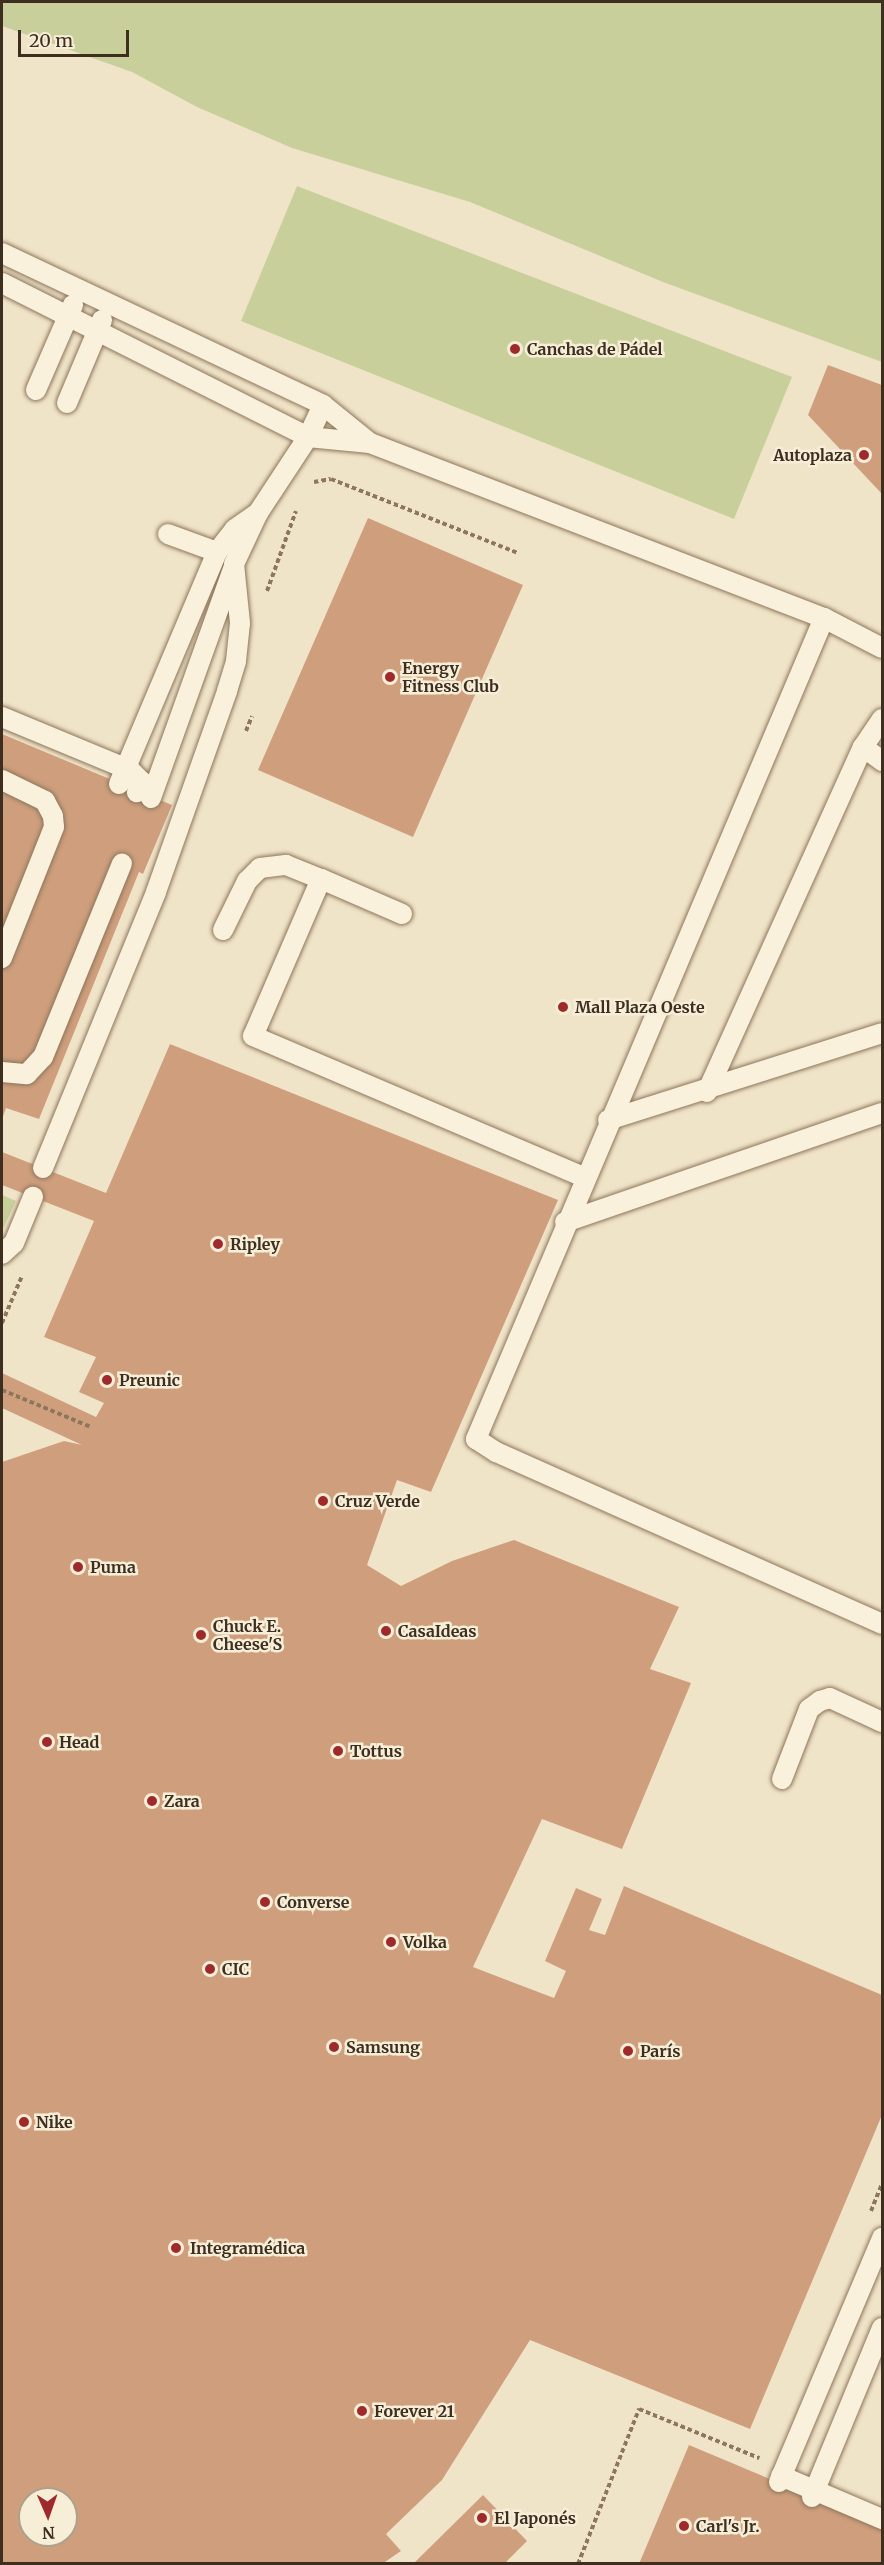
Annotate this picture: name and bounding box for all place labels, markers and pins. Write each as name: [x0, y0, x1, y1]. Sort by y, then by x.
place label: Canchas de Pádel: [527, 339, 663, 359]
marker: Canchas de Pádel: [508, 342, 522, 356]
place label: Autoplaza: [773, 445, 852, 465]
marker: Autoplaza: [857, 448, 871, 462]
place label: Energy Fitness Club: [402, 658, 499, 696]
marker: Energy Fitness Club: [383, 670, 397, 684]
place label: Mall Plaza Oeste: [575, 997, 705, 1017]
marker: Mall Plaza Oeste: [556, 1000, 570, 1014]
place label: Ripley: [230, 1234, 280, 1254]
marker: Ripley: [211, 1237, 225, 1251]
place label: Preunic: [119, 1370, 180, 1390]
marker: Preunic: [100, 1373, 114, 1387]
place label: Cruz Verde: [335, 1491, 420, 1511]
marker: Cruz Verde: [316, 1494, 330, 1508]
place label: Puma: [90, 1557, 136, 1577]
marker: Puma: [71, 1560, 85, 1574]
place label: Chuck E. Cheese'S: [213, 1616, 282, 1654]
place label: CasaIdeas: [398, 1621, 477, 1641]
marker: CasaIdeas: [379, 1624, 393, 1638]
marker: Chuck E. Cheese'S: [194, 1628, 208, 1642]
place label: Head: [59, 1732, 99, 1752]
marker: Head: [40, 1735, 54, 1749]
place label: Tottus: [350, 1741, 402, 1761]
marker: Tottus: [331, 1744, 345, 1758]
place label: Zara: [164, 1791, 200, 1811]
marker: Zara: [145, 1794, 159, 1808]
place label: Converse: [277, 1892, 349, 1912]
marker: Converse: [258, 1895, 272, 1909]
place label: Volka: [403, 1932, 447, 1952]
marker: Volka: [384, 1935, 398, 1949]
place label: CIC: [222, 1959, 249, 1979]
marker: CIC: [203, 1962, 217, 1976]
place label: Samsung: [346, 2037, 420, 2057]
marker: Samsung: [327, 2040, 341, 2054]
place label: París: [640, 2041, 680, 2061]
marker: París: [621, 2044, 635, 2058]
place label: Nike: [36, 2112, 73, 2132]
marker: Nike: [17, 2115, 31, 2129]
place label: Integramédica: [190, 2238, 305, 2258]
marker: Integramédica: [167, 2239, 185, 2257]
place label: Forever 21: [374, 2401, 454, 2421]
marker: Forever 21: [355, 2404, 369, 2418]
place label: El Japonés: [494, 2508, 576, 2528]
marker: El Japonés: [475, 2511, 489, 2525]
place label: Carl's Jr.: [696, 2516, 760, 2536]
marker: Carl's Jr.: [677, 2519, 691, 2533]

